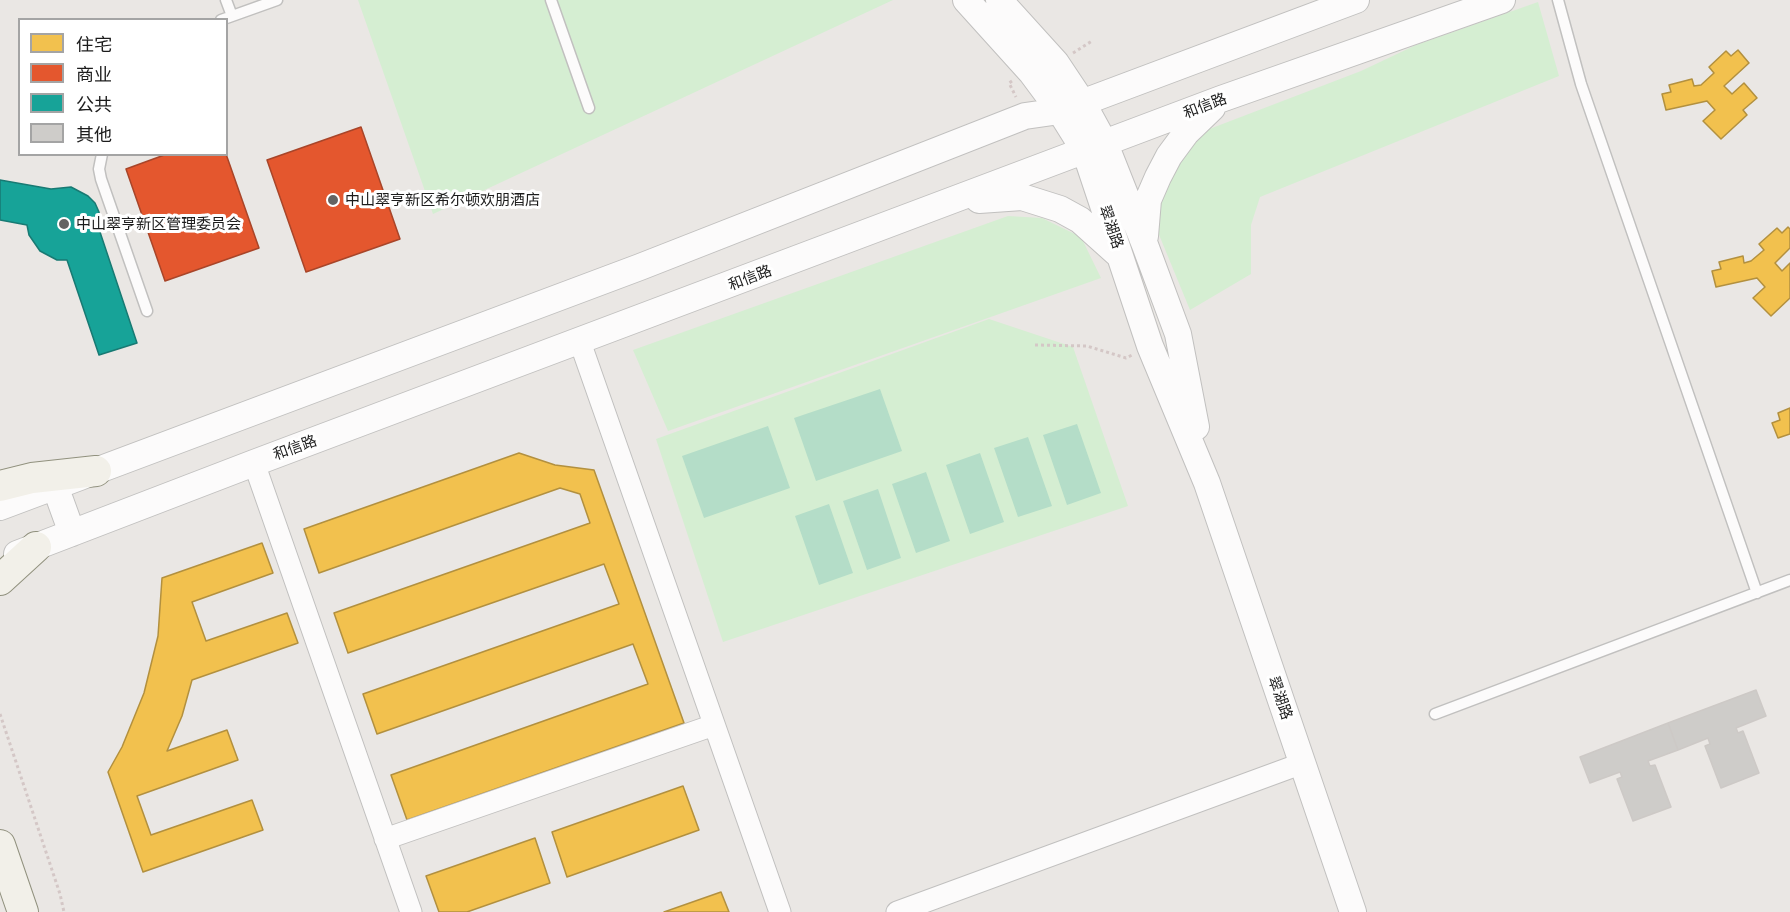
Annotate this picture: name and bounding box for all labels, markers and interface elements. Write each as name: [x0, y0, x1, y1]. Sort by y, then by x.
legend: [18, 18, 228, 156]
text: 住宅: [76, 34, 112, 55]
text: 商业: [76, 64, 112, 85]
street label: 和信路: [1181, 90, 1229, 122]
text: 公共: [76, 94, 112, 115]
text: 其他: [76, 124, 112, 145]
place label: 中山翠亨新区希尔顿欢朋酒店: [345, 191, 540, 209]
marker: 中山翠亨新区希尔顿欢朋酒店: [326, 193, 340, 207]
street label: 翠湖路: [1095, 203, 1127, 251]
place label: 中山翠亨新区管理委员会: [76, 215, 241, 233]
marker: 中山翠亨新区管理委员会: [57, 217, 71, 231]
street label: 和信路: [726, 262, 774, 294]
street label: 和信路: [271, 432, 319, 464]
street label: 翠湖路: [1264, 674, 1296, 722]

